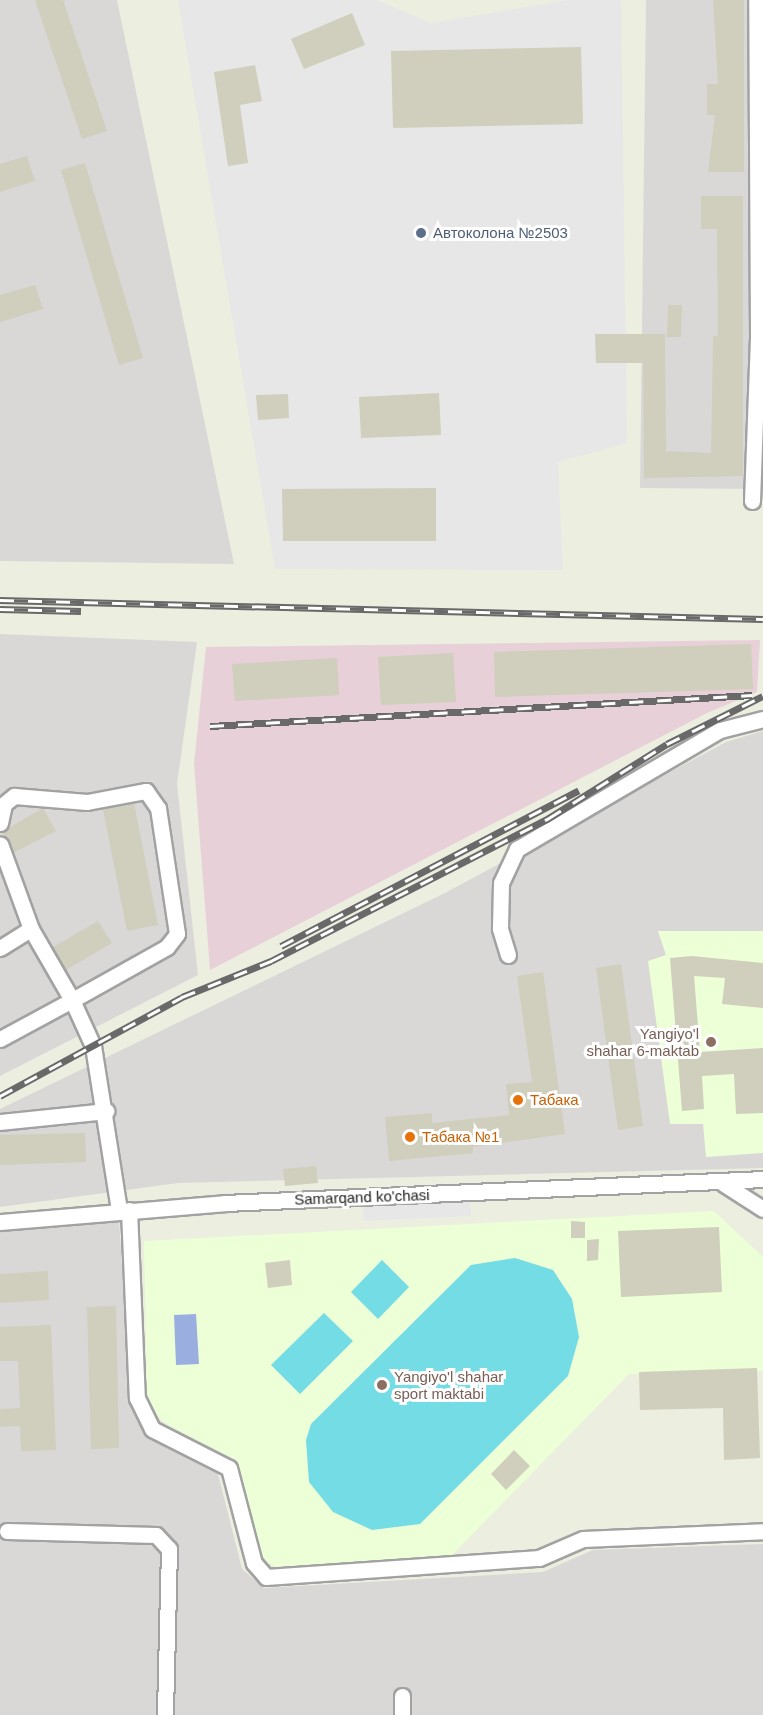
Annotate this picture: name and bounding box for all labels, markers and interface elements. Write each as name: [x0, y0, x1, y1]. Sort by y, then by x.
place label: Автоколона №2503: [433, 224, 568, 242]
marker: Автоколона №2503: [414, 226, 428, 240]
place label: Yangiyo'l shahar 6-maktab: [586, 1024, 699, 1059]
marker: Yangiyo'l shahar 6-maktab: [704, 1035, 718, 1049]
place label: Табака: [530, 1091, 579, 1109]
marker: Табака: [511, 1093, 525, 1107]
place label: Табака №1: [422, 1128, 499, 1146]
marker: Табака №1: [403, 1130, 417, 1144]
street label: Samarqand ko'chasi: [294, 1186, 430, 1208]
place label: Yangiyo'l shahar sport maktabi: [394, 1367, 503, 1402]
marker: Yangiyo'l shahar sport maktabi: [375, 1378, 389, 1392]

